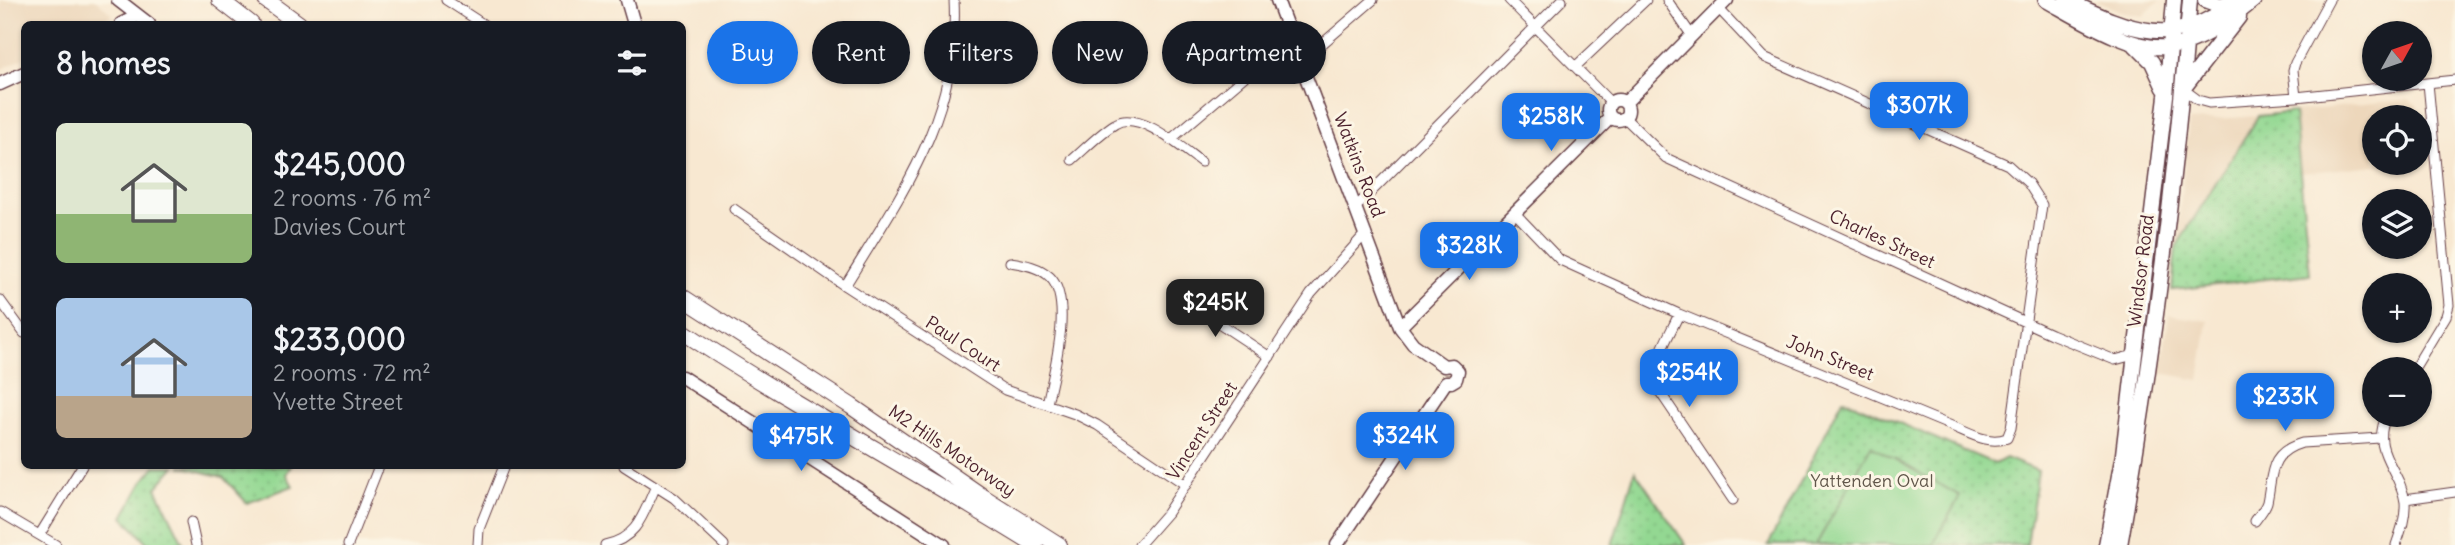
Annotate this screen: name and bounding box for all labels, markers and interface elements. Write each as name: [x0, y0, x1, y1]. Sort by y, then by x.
chip: Buy: [707, 21, 798, 84]
chip: Rent: [812, 21, 910, 84]
chip: Filters: [924, 21, 1038, 84]
chip: New: [1052, 21, 1148, 84]
chip: Apartment: [1162, 21, 1326, 84]
north arrow: [2362, 21, 2432, 91]
map controls: [2362, 21, 2432, 427]
text: 8 homes: [56, 44, 171, 82]
icon: filters: [613, 44, 651, 82]
pin: $307K: [1870, 82, 1968, 142]
text: $307K: [1886, 90, 1952, 119]
pin: $258K: [1502, 94, 1600, 153]
text: $258K: [1518, 101, 1584, 130]
button: locate: [2362, 105, 2432, 175]
street label: Watkins Road: [1329, 109, 1390, 221]
text: $245,000: [273, 145, 406, 183]
icon: home: [112, 151, 196, 235]
text: 2 rooms · 76 m²: [273, 183, 431, 212]
button: layers: [2362, 189, 2432, 259]
street label: Charles Street: [1826, 204, 1939, 273]
text: Davies Court: [273, 212, 405, 241]
street label: Windsor Road: [2122, 213, 2159, 329]
pin: $328K: [1420, 222, 1518, 282]
text: $328K: [1436, 230, 1502, 259]
button: +: [2362, 273, 2432, 343]
pin: $245K: [1166, 280, 1264, 339]
text: $245K: [1182, 287, 1248, 316]
street label: Paul Court: [921, 311, 1005, 376]
text: $233,000: [273, 320, 406, 358]
icon: home: [112, 326, 196, 410]
street label: John Street: [1783, 330, 1877, 385]
pin: $254K: [1640, 350, 1738, 409]
text: $254K: [1656, 357, 1722, 386]
button: −: [2362, 357, 2432, 427]
text: 2 rooms · 72 m²: [273, 358, 431, 387]
pin: $233K: [2236, 374, 2334, 433]
street label: Vincent Street: [1161, 377, 1242, 484]
text: $233K: [2252, 381, 2318, 410]
text: Yvette Street: [273, 387, 403, 416]
street label: M2 Hills Motorway: [884, 399, 1020, 502]
pin: $324K: [1356, 412, 1454, 472]
pin: $475K: [752, 414, 850, 473]
text: $324K: [1372, 420, 1438, 449]
text: $475K: [769, 421, 833, 450]
park label: Yattenden Oval: [1811, 469, 1933, 492]

